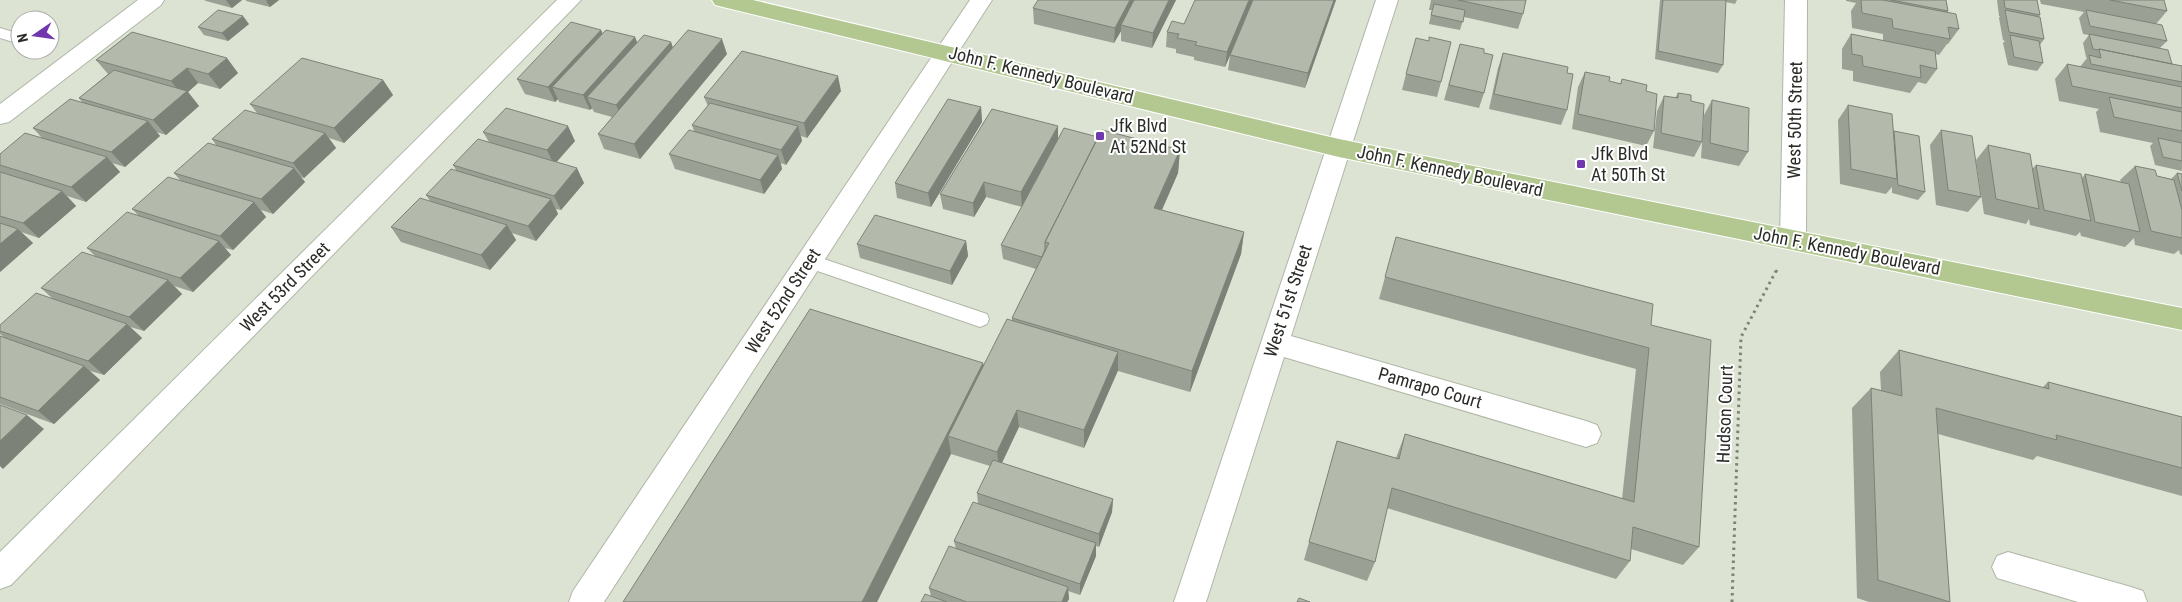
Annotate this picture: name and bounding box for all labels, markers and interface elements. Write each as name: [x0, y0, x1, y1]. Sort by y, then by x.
north arrow: [10, 10, 60, 60]
text: N: [14, 32, 31, 44]
street label: John F. Kennedy Boulevard: [947, 41, 1136, 108]
street label: West 50th Street: [1783, 61, 1806, 179]
place label: Jfk Blvd At 52Nd St: [1110, 115, 1186, 157]
marker: Jfk Blvd At 52Nd St: [1094, 130, 1106, 142]
street label: John F. Kennedy Boulevard: [1355, 141, 1545, 200]
place label: Jfk Blvd At 50Th St: [1591, 143, 1665, 185]
marker: Jfk Blvd At 50Th St: [1575, 158, 1587, 170]
street label: John F. Kennedy Boulevard: [1752, 222, 1942, 279]
street label: West 53rd Street: [236, 238, 334, 336]
street label: West 51st Street: [1259, 242, 1316, 360]
street label: West 52nd Street: [741, 244, 824, 357]
street label: Pamrapo Court: [1376, 363, 1484, 412]
street label: Hudson Court: [1712, 365, 1737, 463]

